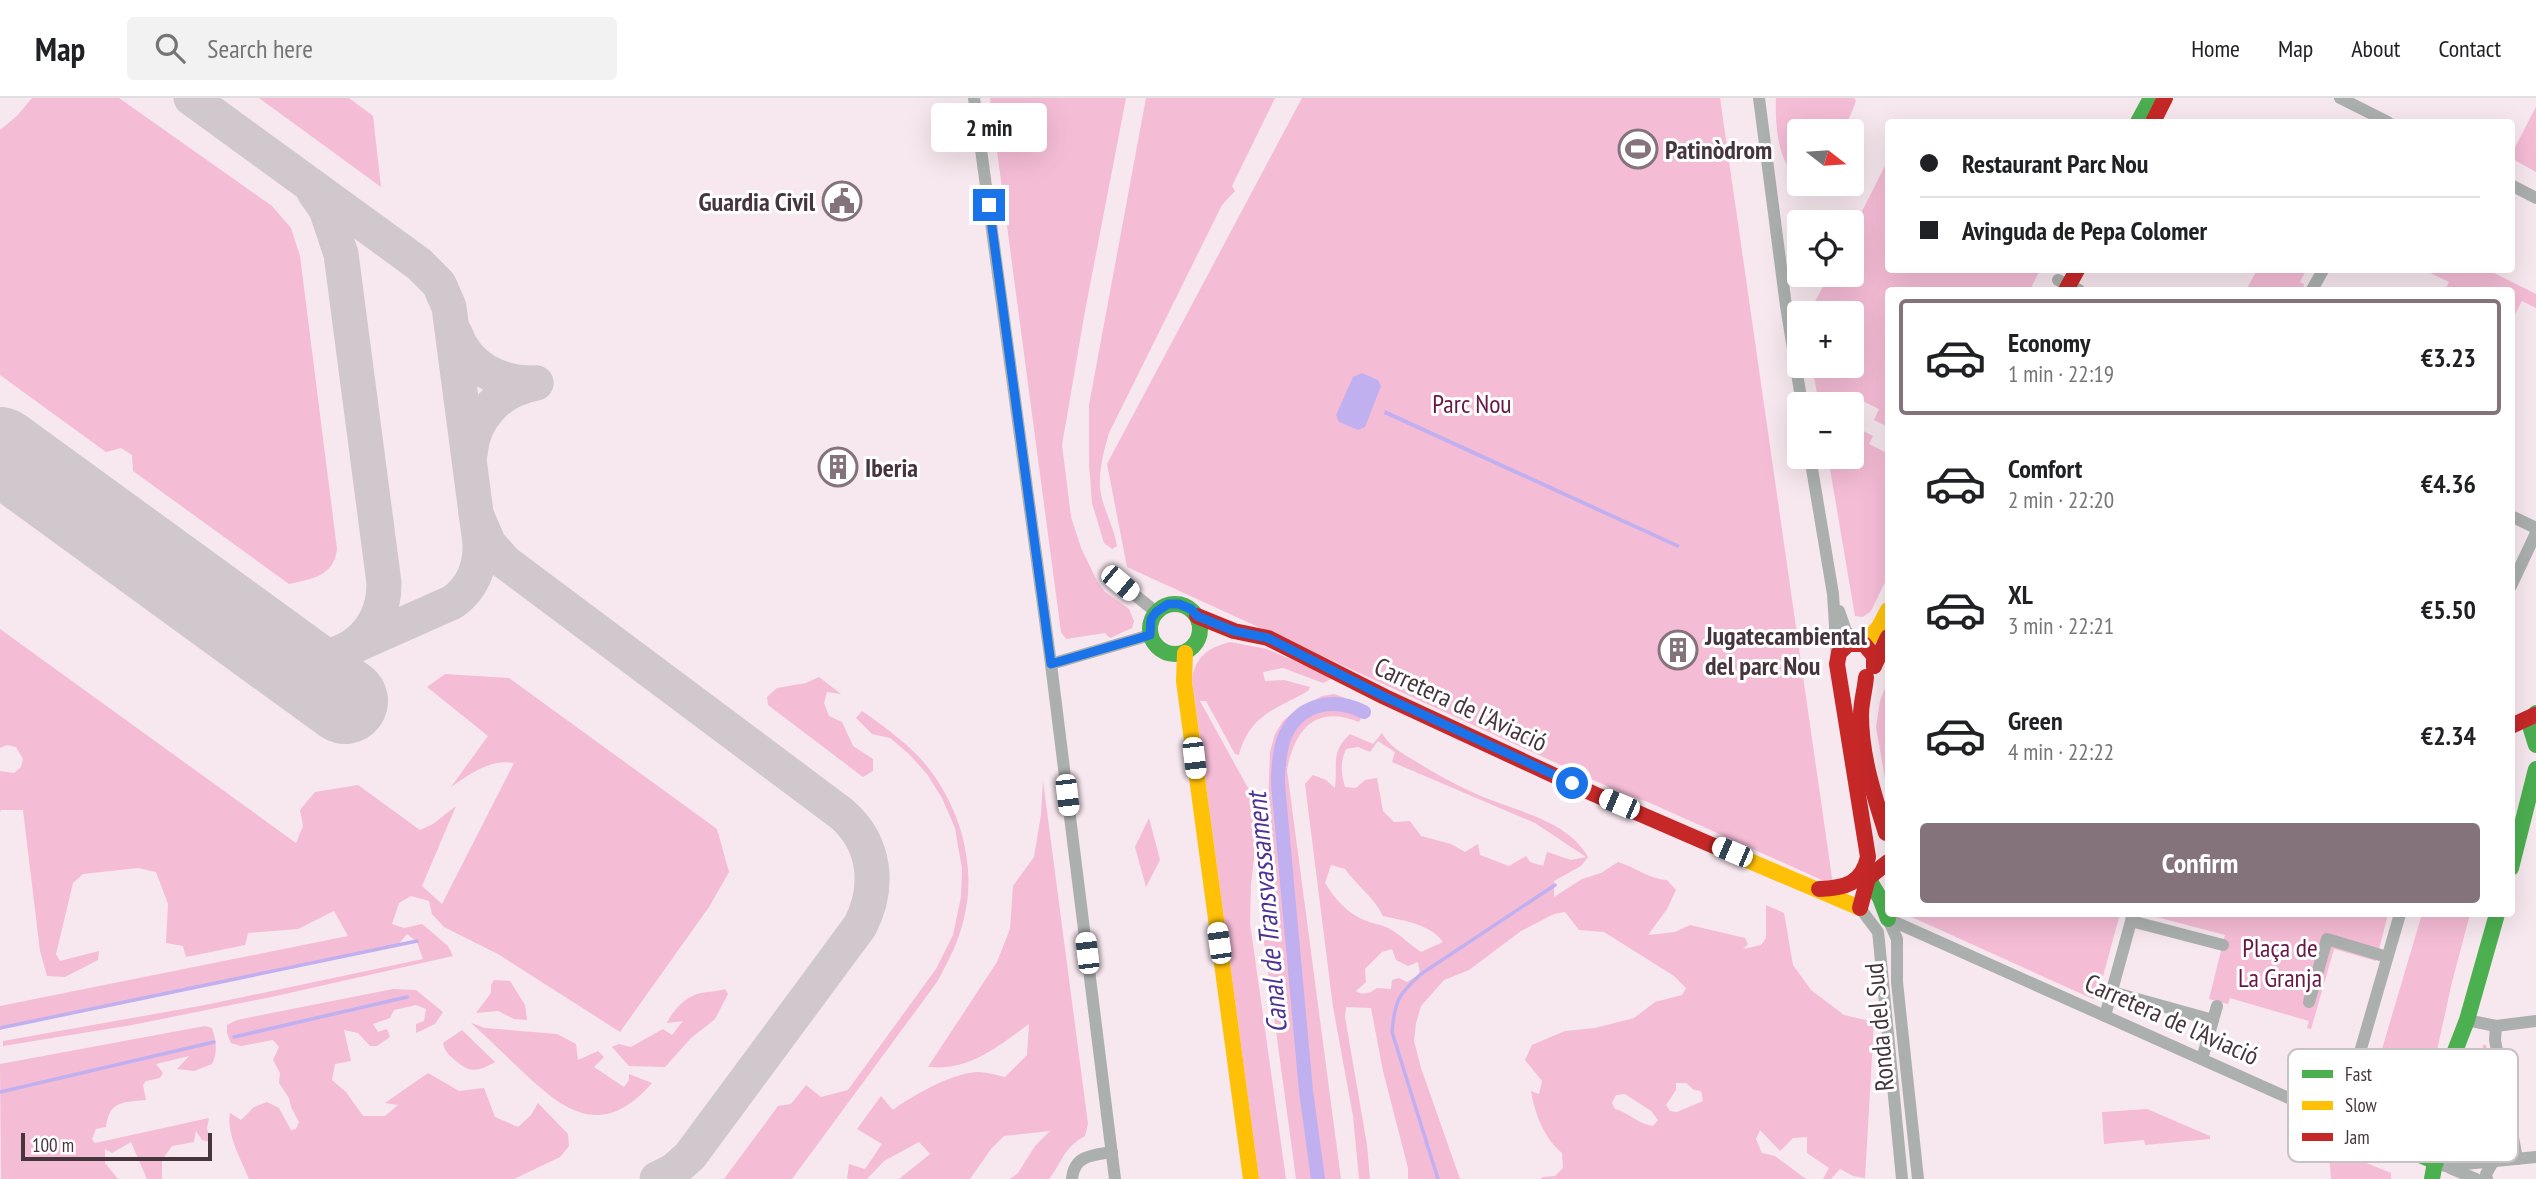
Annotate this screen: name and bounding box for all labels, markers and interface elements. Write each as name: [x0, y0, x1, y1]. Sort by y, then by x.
search box: [127, 17, 617, 80]
text: Map: [35, 27, 85, 70]
icon: search: [151, 29, 189, 67]
text: Search here: [207, 32, 313, 65]
text: Home: [2191, 33, 2240, 64]
text: Map: [2278, 33, 2313, 64]
text: About: [2351, 33, 2400, 64]
text: Contact: [2438, 33, 2501, 64]
callout: 2 min: [931, 104, 1047, 153]
text: 2 min: [966, 113, 1012, 142]
north arrow: [1787, 119, 1864, 196]
map controls: [1787, 119, 1864, 469]
sports icon: Patinòdrom: [1617, 128, 1659, 170]
place label: Patinòdrom: [1665, 133, 1772, 166]
text: Restaurant Parc Nou: [1962, 147, 2148, 180]
public building icon: Guardia Civil: [821, 180, 863, 222]
place label: Guardia Civil: [699, 185, 816, 218]
route end: [973, 189, 1005, 221]
button: locate: [1787, 210, 1864, 287]
text: Avinguda de Pepa Colomer: [1962, 214, 2207, 247]
button: +: [1787, 301, 1864, 378]
icon: car: [1924, 326, 1987, 389]
text: Economy: [2008, 326, 2090, 359]
text: €3.23: [2421, 341, 2476, 374]
text: 1 min · 22:19: [2008, 359, 2114, 388]
park label: Parc Nou: [1432, 387, 1512, 420]
button: −: [1787, 392, 1864, 469]
building icon: Iberia: [817, 446, 859, 488]
place label: Iberia: [865, 451, 918, 484]
icon: car: [1924, 452, 1987, 515]
text: Comfort: [2008, 452, 2082, 485]
text: €4.36: [2421, 467, 2476, 500]
text: 2 min · 22:20: [2008, 485, 2114, 514]
car: [1098, 561, 1143, 605]
icon: car: [1924, 578, 1987, 641]
text: XL: [2008, 578, 2033, 611]
text: €5.50: [2421, 593, 2476, 626]
text: 3 min · 22:21: [2008, 611, 2114, 640]
place label: Jugatecambiental del parc Nou: [1704, 619, 1868, 682]
building icon: Jugatecambiental del parc Nou: [1657, 629, 1699, 671]
street label: Carretera de l'Aviació: [1369, 650, 1553, 758]
icon: car: [1924, 704, 1987, 767]
text: Green: [2008, 704, 2063, 737]
text: €2.34: [2421, 719, 2476, 752]
car: [1182, 736, 1207, 780]
text: 4 min · 22:22: [2008, 737, 2114, 766]
route start: [1556, 767, 1588, 799]
car: [1055, 773, 1080, 817]
car: [1596, 786, 1643, 822]
water label: Canal de Transvassament: [1237, 788, 1295, 1035]
button: Confirm: [1920, 823, 2480, 903]
car: [1709, 834, 1756, 870]
car: [1206, 921, 1233, 965]
car: [1075, 931, 1100, 975]
park label: Plaça de La Granja: [2238, 931, 2322, 994]
street label: Ronda del Sud: [1857, 962, 1901, 1092]
street label: Carretera de l'Aviació: [2080, 966, 2264, 1072]
legend: [2288, 1049, 2518, 1162]
text: Fast: [2345, 1062, 2373, 1086]
text: Slow: [2345, 1093, 2378, 1117]
text: Jam: [2344, 1125, 2370, 1149]
scale bar: [21, 1130, 212, 1162]
text: 100 m: [32, 1133, 74, 1157]

